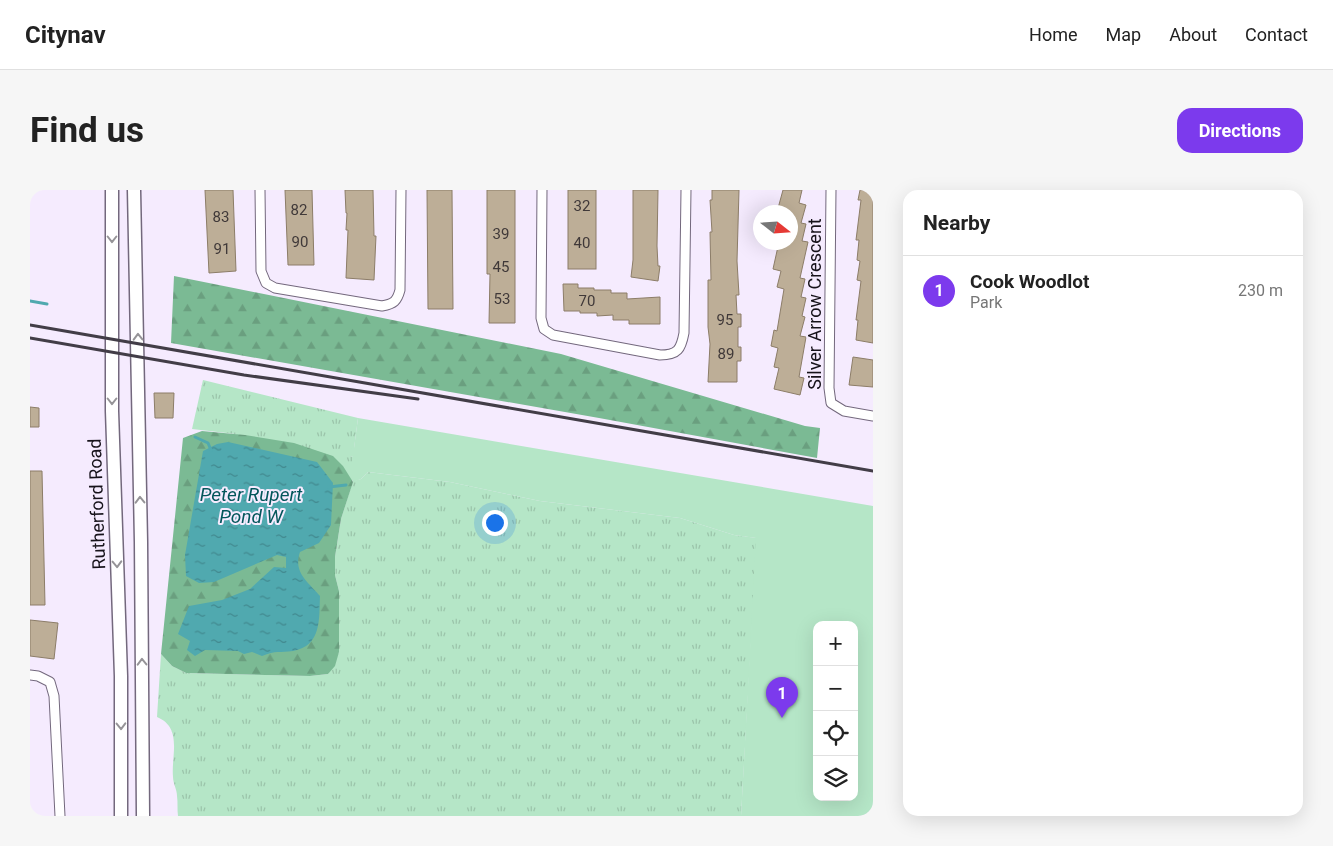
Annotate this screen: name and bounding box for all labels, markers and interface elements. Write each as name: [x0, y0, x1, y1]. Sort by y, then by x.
text: Citynav: [25, 21, 106, 49]
text: Home: [1029, 24, 1078, 45]
text: Map: [1106, 24, 1141, 45]
text: About: [1169, 24, 1217, 45]
text: Contact: [1245, 24, 1308, 45]
button: Directions: [1177, 108, 1303, 153]
text: Find us: [30, 110, 144, 151]
house number: 32: [574, 197, 590, 215]
house number: 82: [291, 201, 307, 219]
north arrow: [753, 205, 798, 250]
house number: 83: [213, 208, 229, 226]
text: Nearby: [923, 211, 990, 235]
street label: Silver Arrow Crescent: [804, 218, 825, 390]
house number: 39: [493, 225, 509, 243]
house number: 90: [292, 233, 308, 251]
house number: 40: [574, 234, 590, 252]
one-way arrow: [107, 235, 117, 243]
house number: 91: [214, 240, 230, 258]
house number: 45: [493, 258, 509, 276]
text: Cook Woodlot: [970, 270, 1089, 293]
text: 1: [934, 281, 944, 300]
text: 230 m: [1238, 281, 1283, 300]
house number: 53: [494, 290, 510, 308]
house number: 70: [579, 292, 595, 310]
text: Park: [970, 293, 1002, 312]
house number: 95: [717, 311, 733, 329]
one-way arrow: [132, 333, 143, 341]
house number: 89: [718, 345, 734, 363]
one-way arrow: [107, 398, 117, 405]
street label: Rutherford Road: [84, 438, 109, 570]
water label: Peter Rupert Pond W: [200, 483, 303, 528]
one-way arrow: [135, 496, 145, 504]
your location: [482, 510, 508, 536]
one-way arrow: [112, 560, 122, 568]
map controls: [813, 621, 858, 801]
button: +: [813, 621, 858, 666]
one-way arrow: [136, 658, 147, 666]
button: −: [813, 666, 858, 711]
pin: 1: [766, 677, 798, 718]
button: locate: [813, 711, 858, 756]
one-way arrow: [116, 722, 127, 730]
button: layers: [813, 756, 858, 801]

